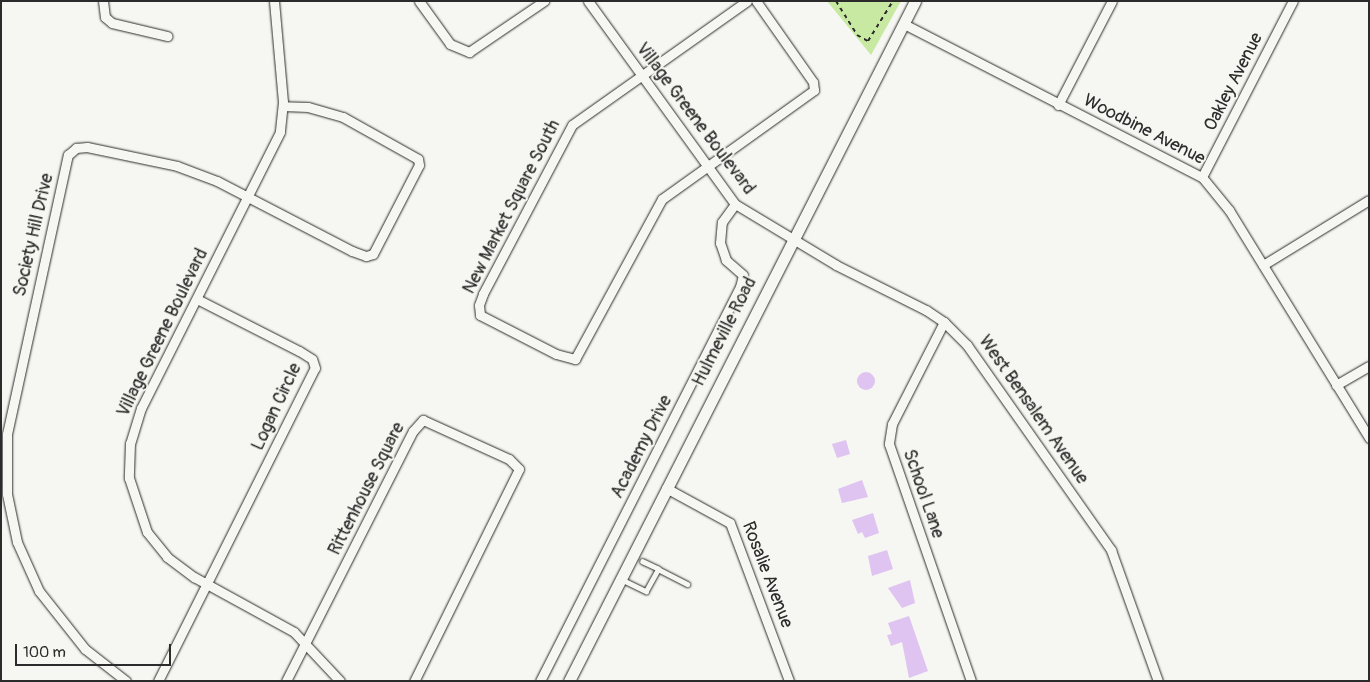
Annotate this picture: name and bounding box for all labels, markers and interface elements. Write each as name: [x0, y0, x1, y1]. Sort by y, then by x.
street label: Oakley Avenue: [1200, 29, 1268, 135]
street label: Village Greene Boulevard: [631, 39, 759, 199]
street label: Woodbine Avenue: [1080, 90, 1208, 170]
street label: New Market Square South: [459, 116, 565, 298]
street label: Society Hill Drive: [9, 171, 59, 299]
street label: Village Greene Boulevard: [113, 245, 213, 421]
street label: Hulmeville Road: [688, 274, 762, 390]
street label: West Bensalem Avenue: [974, 331, 1092, 489]
street label: Logan Circle: [247, 360, 307, 454]
street label: Academy Drive: [607, 392, 677, 502]
street label: Rittenhouse Square: [324, 419, 410, 559]
street label: School Lane: [898, 447, 948, 541]
street label: Rosalie Avenue: [737, 519, 797, 631]
scale bar: [18, 634, 174, 666]
text: 100 m: [23, 643, 66, 662]

